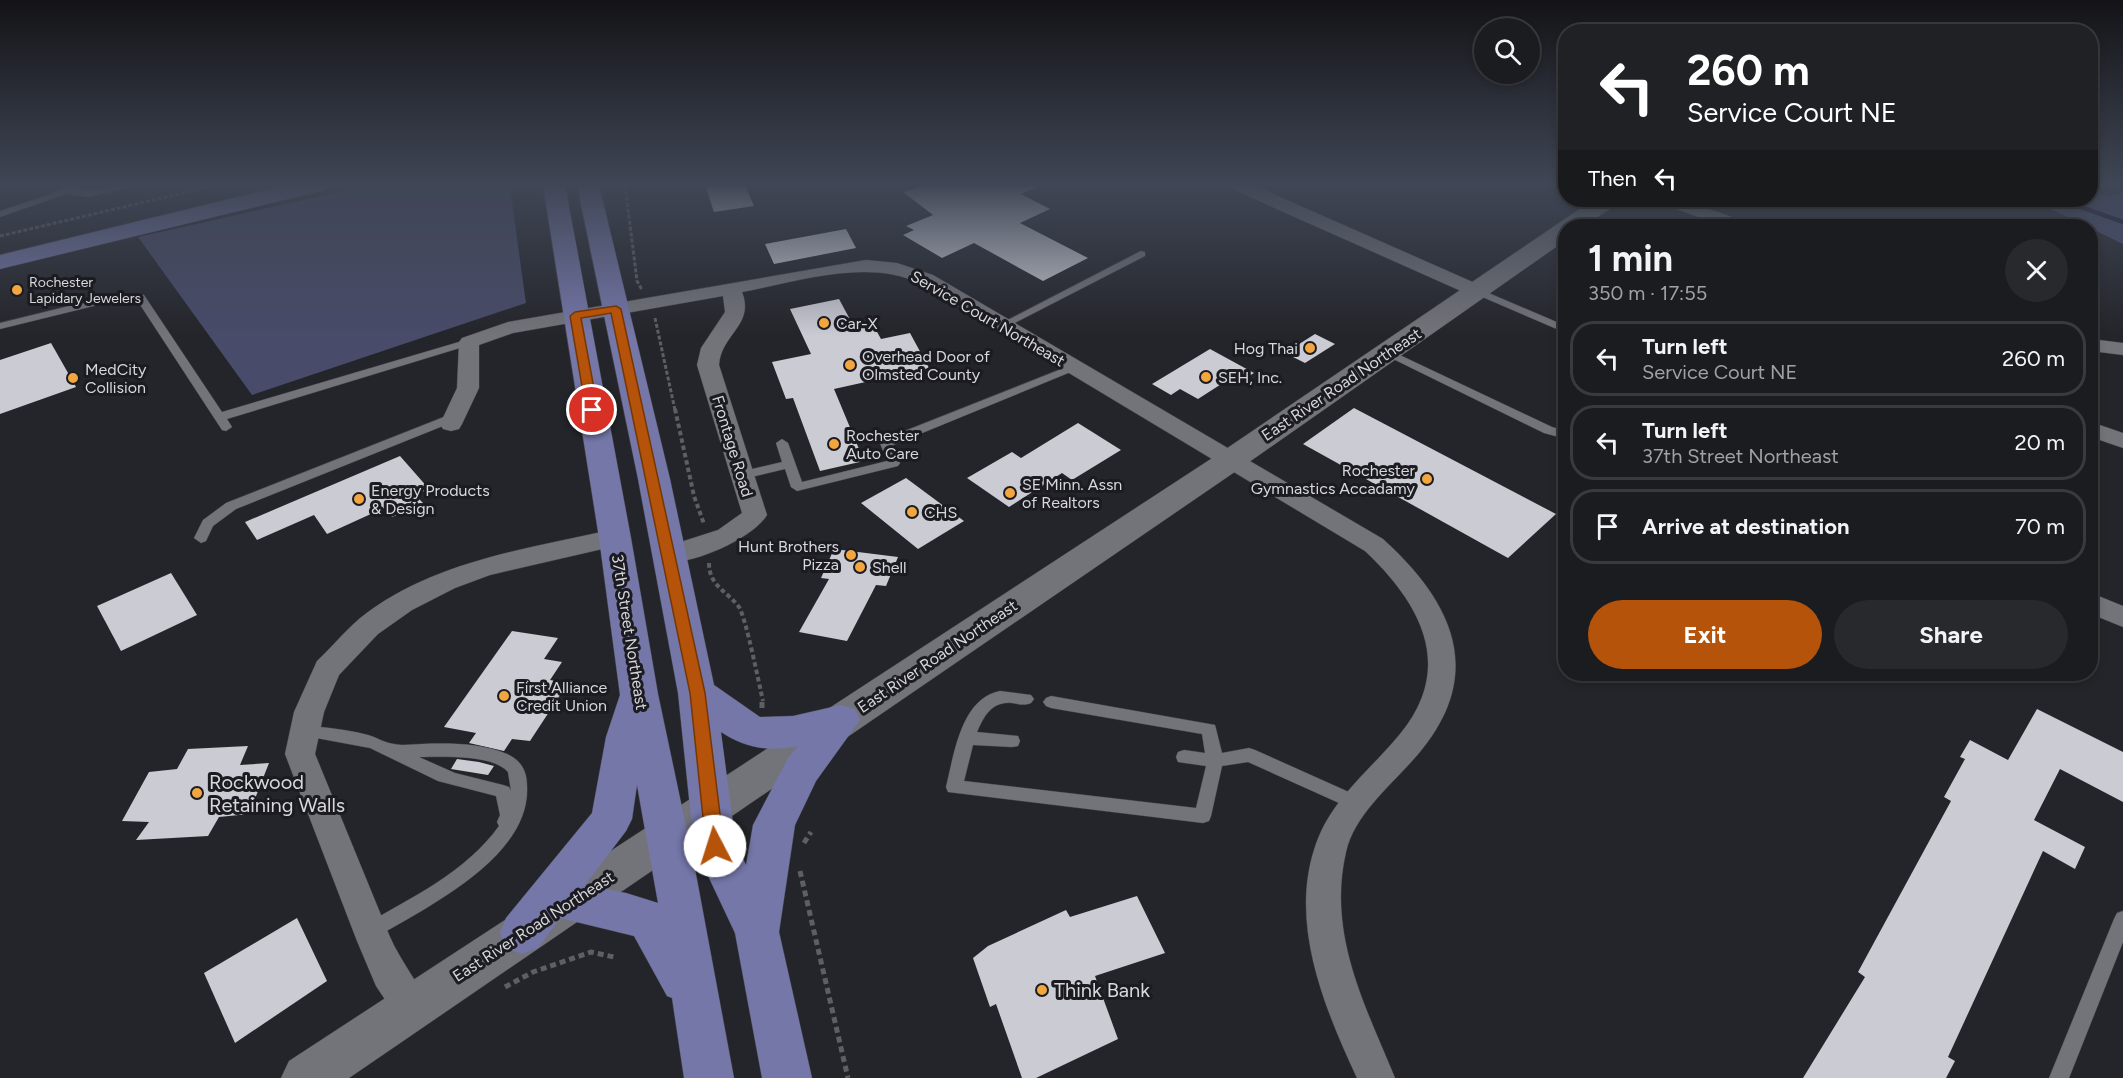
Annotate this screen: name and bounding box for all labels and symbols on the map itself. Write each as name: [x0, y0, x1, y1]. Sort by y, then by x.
street label: Service Court Northeast: [907, 266, 1068, 370]
place label: Rochester Lapidary Jewelers: [29, 274, 141, 307]
marker: Rochester Lapidary Jewelers: [10, 283, 24, 297]
place label: Car-X: [836, 314, 878, 333]
marker: Car-X: [817, 316, 831, 330]
street label: East River Road Northeast: [1258, 324, 1425, 445]
place label: Hog Thai: [1234, 339, 1298, 358]
marker: Hog Thai: [1303, 341, 1317, 355]
place label: Overhead Door of Olmsted County: [862, 347, 990, 384]
marker: Overhead Door of Olmsted County: [843, 358, 857, 372]
place label: MedCity Collision: [85, 360, 147, 397]
place label: SEH, Inc.: [1218, 368, 1282, 387]
marker: SEH, Inc.: [1199, 370, 1213, 384]
marker: MedCity Collision: [66, 371, 80, 385]
pin: [566, 384, 617, 435]
street label: Frontage Road: [708, 393, 757, 499]
place label: Rochester Auto Care: [846, 426, 920, 463]
marker: Rochester Auto Care: [827, 437, 841, 451]
place label: Rochester Gymnastics Accadamy: [1251, 461, 1416, 498]
marker: Rochester Gymnastics Accadamy: [1420, 472, 1434, 486]
place label: SE Minn. Assn of Realtors: [1022, 475, 1122, 512]
place label: Energy Products & Design: [371, 481, 490, 518]
marker: SE Minn. Assn of Realtors: [1003, 486, 1017, 500]
marker: Energy Products & Design: [352, 492, 366, 506]
place label: CHS: [924, 503, 958, 522]
marker: CHS: [905, 505, 919, 519]
place label: Hunt Brothers Pizza: [738, 537, 839, 574]
marker: Hunt Brothers Pizza: [844, 548, 858, 562]
street label: 37th Street Northeast: [608, 553, 651, 711]
place label: Shell: [872, 558, 907, 577]
marker: Shell: [853, 560, 867, 574]
street label: East River Road Northeast: [854, 596, 1021, 717]
place label: First Alliance Credit Union: [516, 678, 608, 715]
marker: First Alliance Credit Union: [497, 689, 511, 703]
place label: Rockwood Retaining Walls: [209, 770, 345, 817]
marker: Rockwood Retaining Walls: [190, 786, 204, 800]
position arrow: [683, 814, 747, 878]
street label: East River Road Northeast: [449, 867, 617, 986]
place label: Think Bank: [1054, 978, 1150, 1002]
marker: Think Bank: [1035, 983, 1049, 997]

